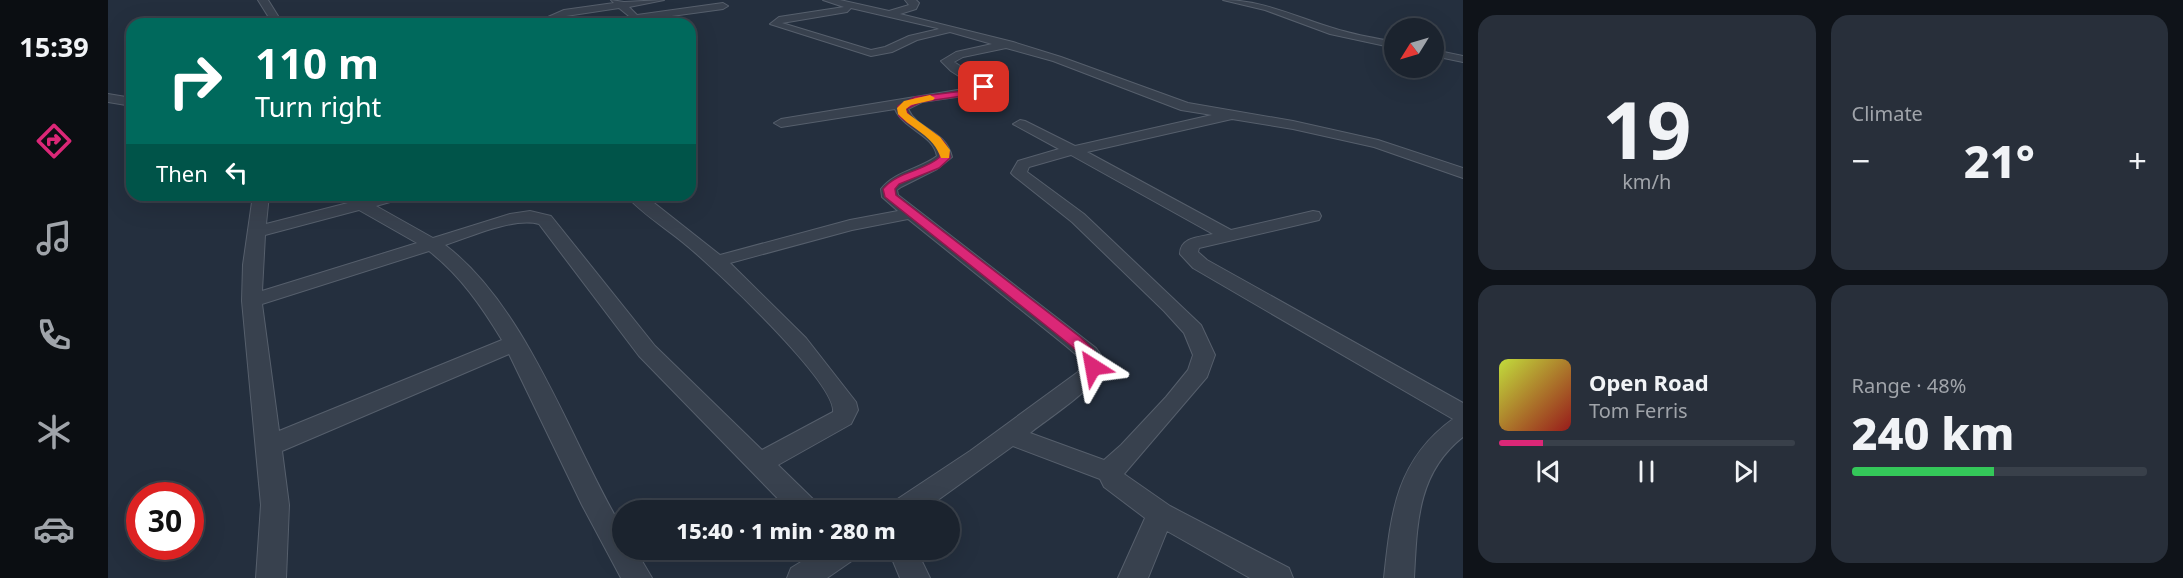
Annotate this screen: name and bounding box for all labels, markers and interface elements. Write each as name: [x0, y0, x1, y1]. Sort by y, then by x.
north arrow: [1384, 18, 1444, 78]
map controls: [1384, 18, 1444, 78]
text: 15:39: [19, 28, 89, 65]
text: 110 m: [255, 34, 379, 91]
icon: right: [156, 42, 234, 120]
pin: [958, 61, 1009, 112]
icon: arrive: [967, 70, 1000, 103]
text: 19: [1602, 76, 1691, 182]
text: Turn right: [255, 88, 381, 125]
text: Climate: [1852, 100, 1923, 127]
icon: directions: [33, 120, 75, 162]
text: 21°: [1964, 130, 2035, 191]
text: −: [1852, 138, 1870, 183]
text: +: [2128, 138, 2147, 183]
icon: left: [220, 156, 253, 189]
text: Then: [156, 158, 208, 188]
text: km/h: [1622, 168, 1671, 195]
icon: music: [33, 217, 75, 259]
icon: phone: [33, 314, 75, 356]
position arrow: [1061, 335, 1125, 399]
text: Open Road: [1589, 367, 1709, 397]
text: Range · 48%: [1852, 372, 1966, 399]
text: Tom Ferris: [1589, 397, 1688, 424]
text: 240 km: [1852, 402, 2014, 463]
icon: climate: [33, 411, 75, 453]
icon: previous: [1532, 455, 1565, 488]
icon: pause: [1630, 455, 1663, 488]
icon: next: [1729, 455, 1762, 488]
speed limit sign: 30: [126, 482, 204, 560]
icon: car: [33, 508, 75, 550]
text: 15:40 · 1 min · 280 m: [676, 515, 896, 545]

